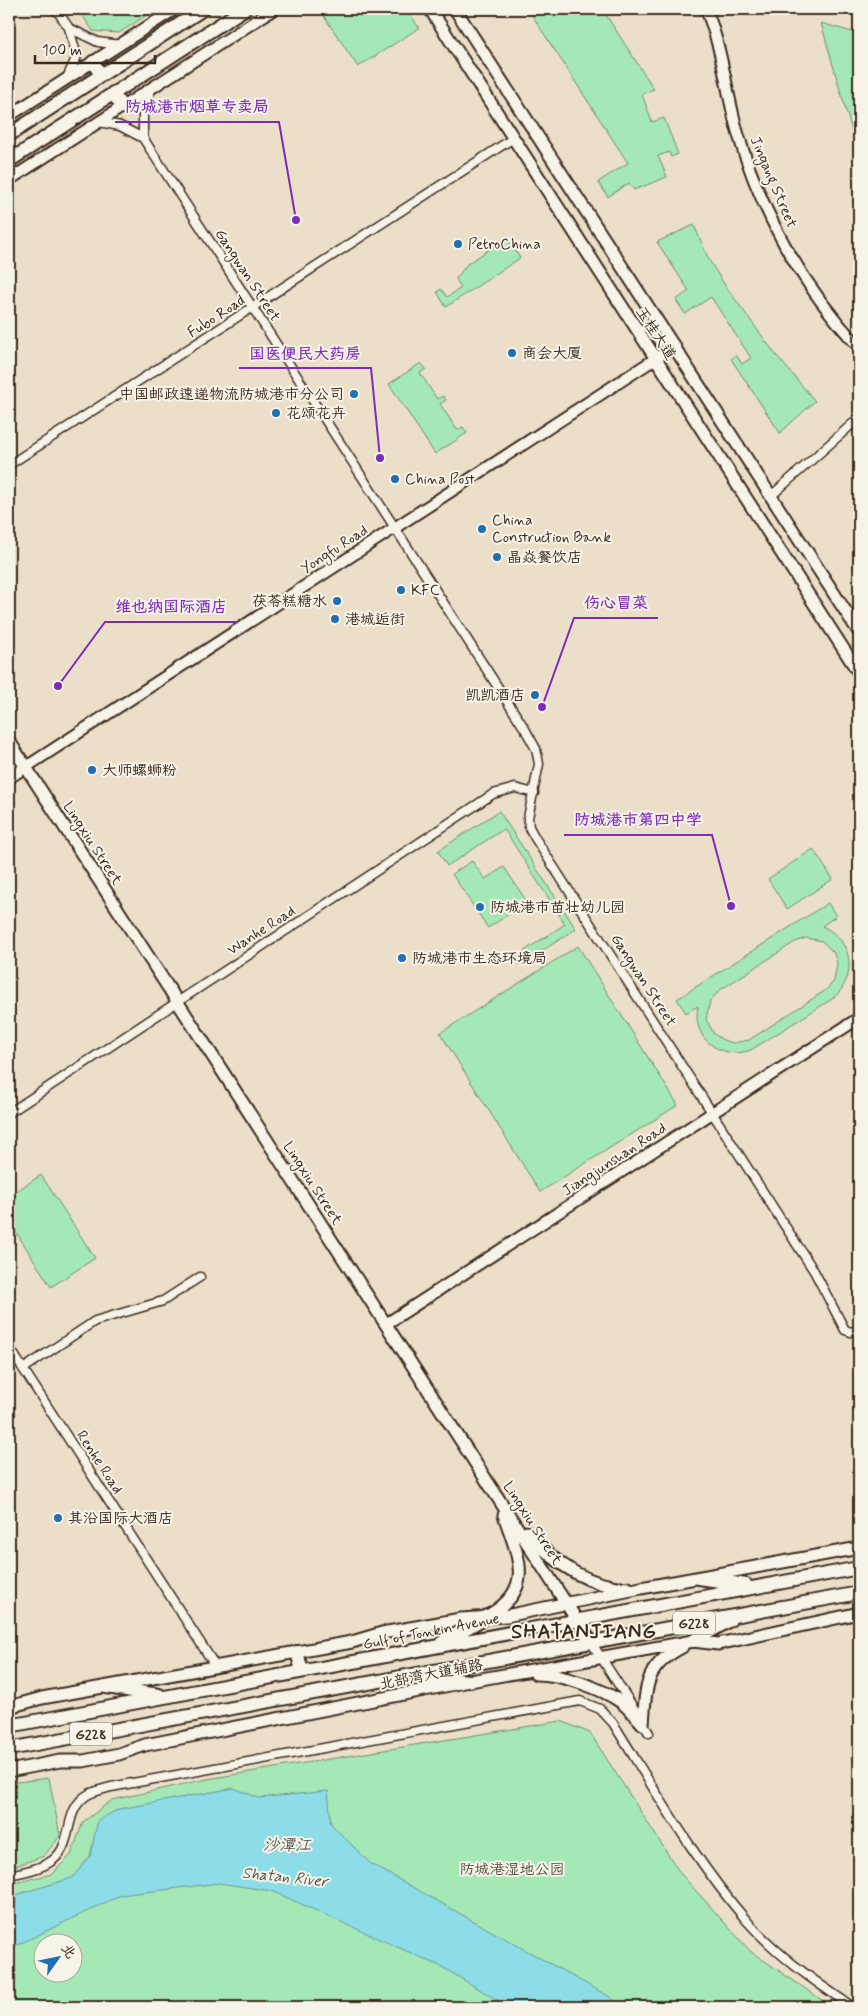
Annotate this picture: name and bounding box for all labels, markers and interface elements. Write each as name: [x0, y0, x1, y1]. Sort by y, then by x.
scale bar: [35, 32, 155, 64]
text: 100 m: [42, 41, 82, 61]
callout: 防城港市烟草专卖局: [115, 91, 279, 122]
text: 防城港市烟草专卖局: [125, 97, 269, 118]
street label: Jingang Street: [744, 134, 801, 232]
street label: Gangwan Street: [209, 225, 285, 326]
place label: PetroChina: [468, 235, 541, 255]
marker: PetroChina: [452, 238, 464, 250]
street label: Fubo Road: [184, 291, 249, 343]
street label: 玉桂大道: [630, 303, 680, 364]
callout: 国医便民大药房: [239, 337, 371, 368]
text: 国医便民大药房: [249, 344, 361, 365]
place label: 商会大厦: [522, 344, 582, 364]
marker: 商会大厦: [506, 347, 518, 359]
place label: 中国邮政速递物流防城港市分公司: [119, 385, 344, 405]
marker: 中国邮政速递物流防城港市分公司: [348, 388, 360, 400]
place label: 花颂花卉: [286, 404, 346, 424]
marker: 花颂花卉: [270, 407, 282, 419]
place label: China Post: [405, 470, 475, 490]
marker: China Post: [389, 473, 401, 485]
place label: China Construction Bank: [492, 511, 611, 548]
street label: Yongfu Road: [297, 521, 373, 580]
marker: China Construction Bank: [476, 523, 488, 535]
place label: 晶焱餐饮店: [507, 548, 582, 568]
marker: 晶焱餐饮店: [491, 551, 503, 563]
place label: KFC: [411, 581, 440, 601]
marker: KFC: [395, 584, 407, 596]
callout: 伤心冒菜: [574, 587, 658, 618]
callout: 维也纳国际酒店: [105, 591, 237, 622]
place label: 茯苓糕糖水: [252, 592, 327, 612]
text: 伤心冒菜: [584, 593, 648, 614]
marker: 茯苓糕糖水: [331, 595, 343, 607]
text: 维也纳国际酒店: [115, 597, 227, 618]
place label: 港城逅街: [345, 610, 405, 630]
marker: 港城逅街: [329, 613, 341, 625]
place label: 凯凯酒店: [465, 686, 525, 706]
marker: 凯凯酒店: [529, 689, 541, 701]
place label: 大师螺蛳粉: [102, 761, 177, 781]
marker: 大师螺蛳粉: [86, 764, 98, 776]
street label: Lingxiu Street: [57, 798, 127, 890]
callout: 防城港市第四中学: [564, 804, 712, 835]
text: 防城港市第四中学: [574, 810, 702, 831]
place label: 防城港市苗壮幼儿园: [490, 898, 625, 918]
street label: Wanhe Road: [224, 901, 299, 960]
marker: 防城港市苗壮幼儿园: [474, 901, 486, 913]
street label: Gangwan Street: [605, 930, 681, 1031]
place label: 防城港市生态环境局: [412, 949, 547, 969]
marker: 防城港市生态环境局: [396, 952, 408, 964]
street label: Jiangjunshan Road: [558, 1119, 671, 1202]
street label: Lingxiu Street: [277, 1138, 347, 1230]
street label: Renhe Road: [71, 1427, 127, 1498]
street label: Lingxiu Street: [497, 1478, 567, 1570]
place label: 其沿国际大酒店: [68, 1509, 173, 1529]
marker: 其沿国际大酒店: [52, 1512, 64, 1524]
street label: Gulf of Tonkin Avenue: [361, 1609, 501, 1655]
road number: G228: [673, 1612, 715, 1635]
district label: SHATANJIANG: [511, 1619, 657, 1646]
street label: 北部湾大道辅路: [378, 1655, 485, 1695]
road number: G228: [70, 1722, 112, 1746]
water label: 沙潭江: [263, 1835, 312, 1856]
park label: 防城港湿地公园: [459, 1860, 565, 1880]
water label: Shatan River: [241, 1863, 331, 1893]
north arrow: [32, 1934, 82, 1984]
text: 北: [57, 1941, 79, 1962]

